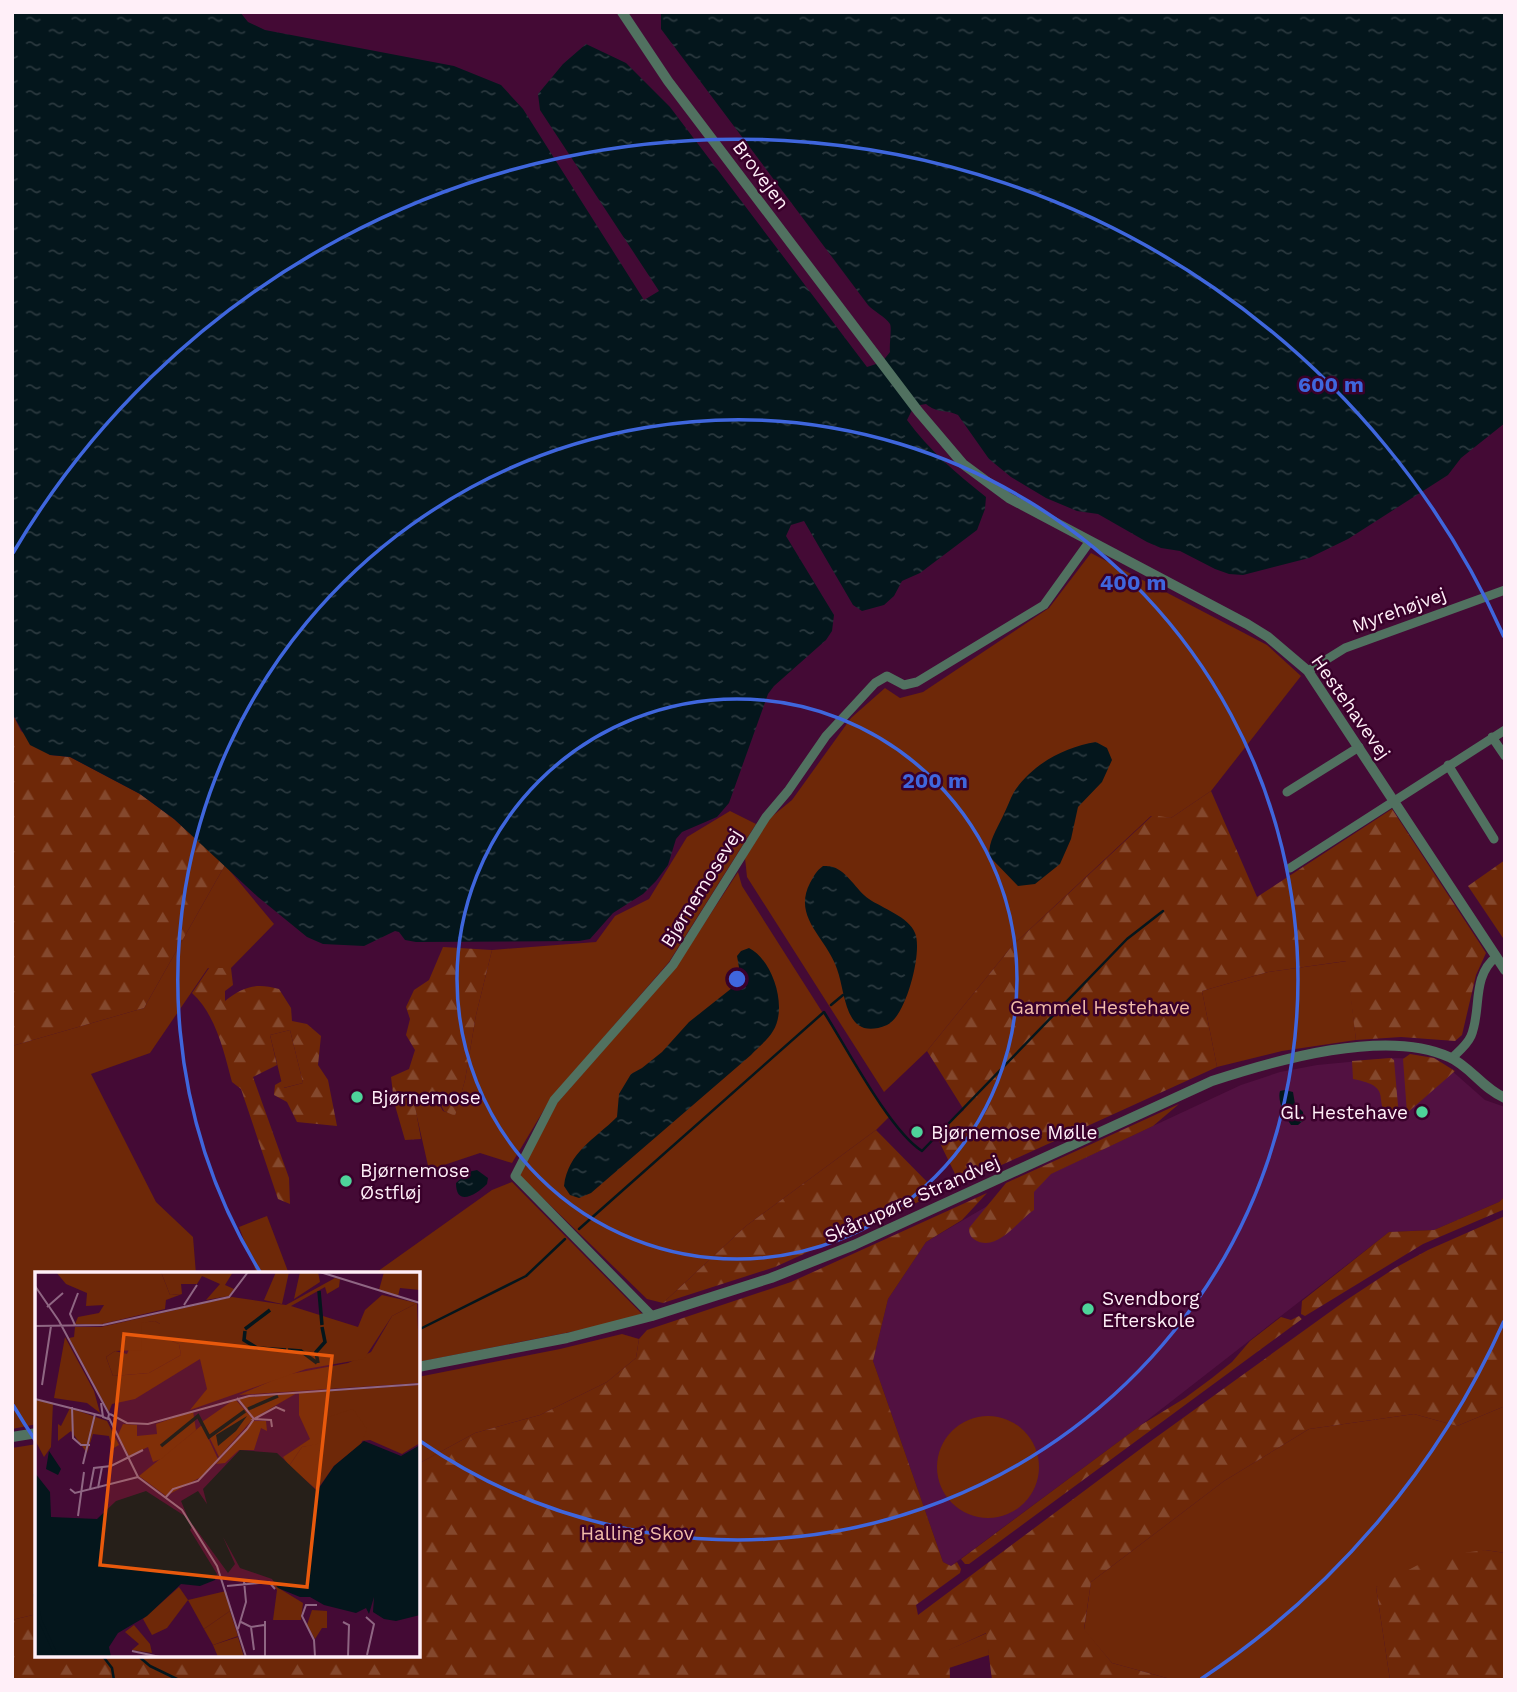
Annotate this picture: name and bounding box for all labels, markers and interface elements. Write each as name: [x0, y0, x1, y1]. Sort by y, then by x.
street label: Brovejen: [728, 136, 794, 214]
text: 600 m: [1298, 372, 1364, 397]
text: 400 m: [1100, 570, 1166, 595]
street label: Myrehøjvej: [1349, 582, 1449, 638]
street label: Hestehavevej: [1306, 650, 1396, 764]
text: 200 m: [902, 768, 968, 793]
street label: Bjørnemosevej: [655, 824, 747, 952]
centre of rings: [725, 967, 749, 991]
park label: Gammel Hestehave: [1010, 996, 1190, 1019]
place label: Bjørnemose: [371, 1086, 481, 1109]
marker: Bjørnemose: [349, 1089, 365, 1105]
place label: Gl. Hestehave: [1280, 1101, 1408, 1124]
marker: Gl. Hestehave: [1414, 1104, 1430, 1120]
place label: Bjørnemose Mølle: [931, 1121, 1097, 1144]
marker: Bjørnemose Mølle: [909, 1124, 925, 1140]
street label: Skårupøre Strandvej: [821, 1150, 1003, 1248]
place label: Bjørnemose Østfløj: [360, 1159, 470, 1204]
marker: Bjørnemose Østfløj: [338, 1173, 354, 1189]
inset map: [35, 1272, 420, 1657]
place label: Svendborg Efterskole: [1102, 1287, 1200, 1332]
marker: Svendborg Efterskole: [1080, 1301, 1096, 1317]
park label: Halling Skov: [580, 1522, 694, 1545]

